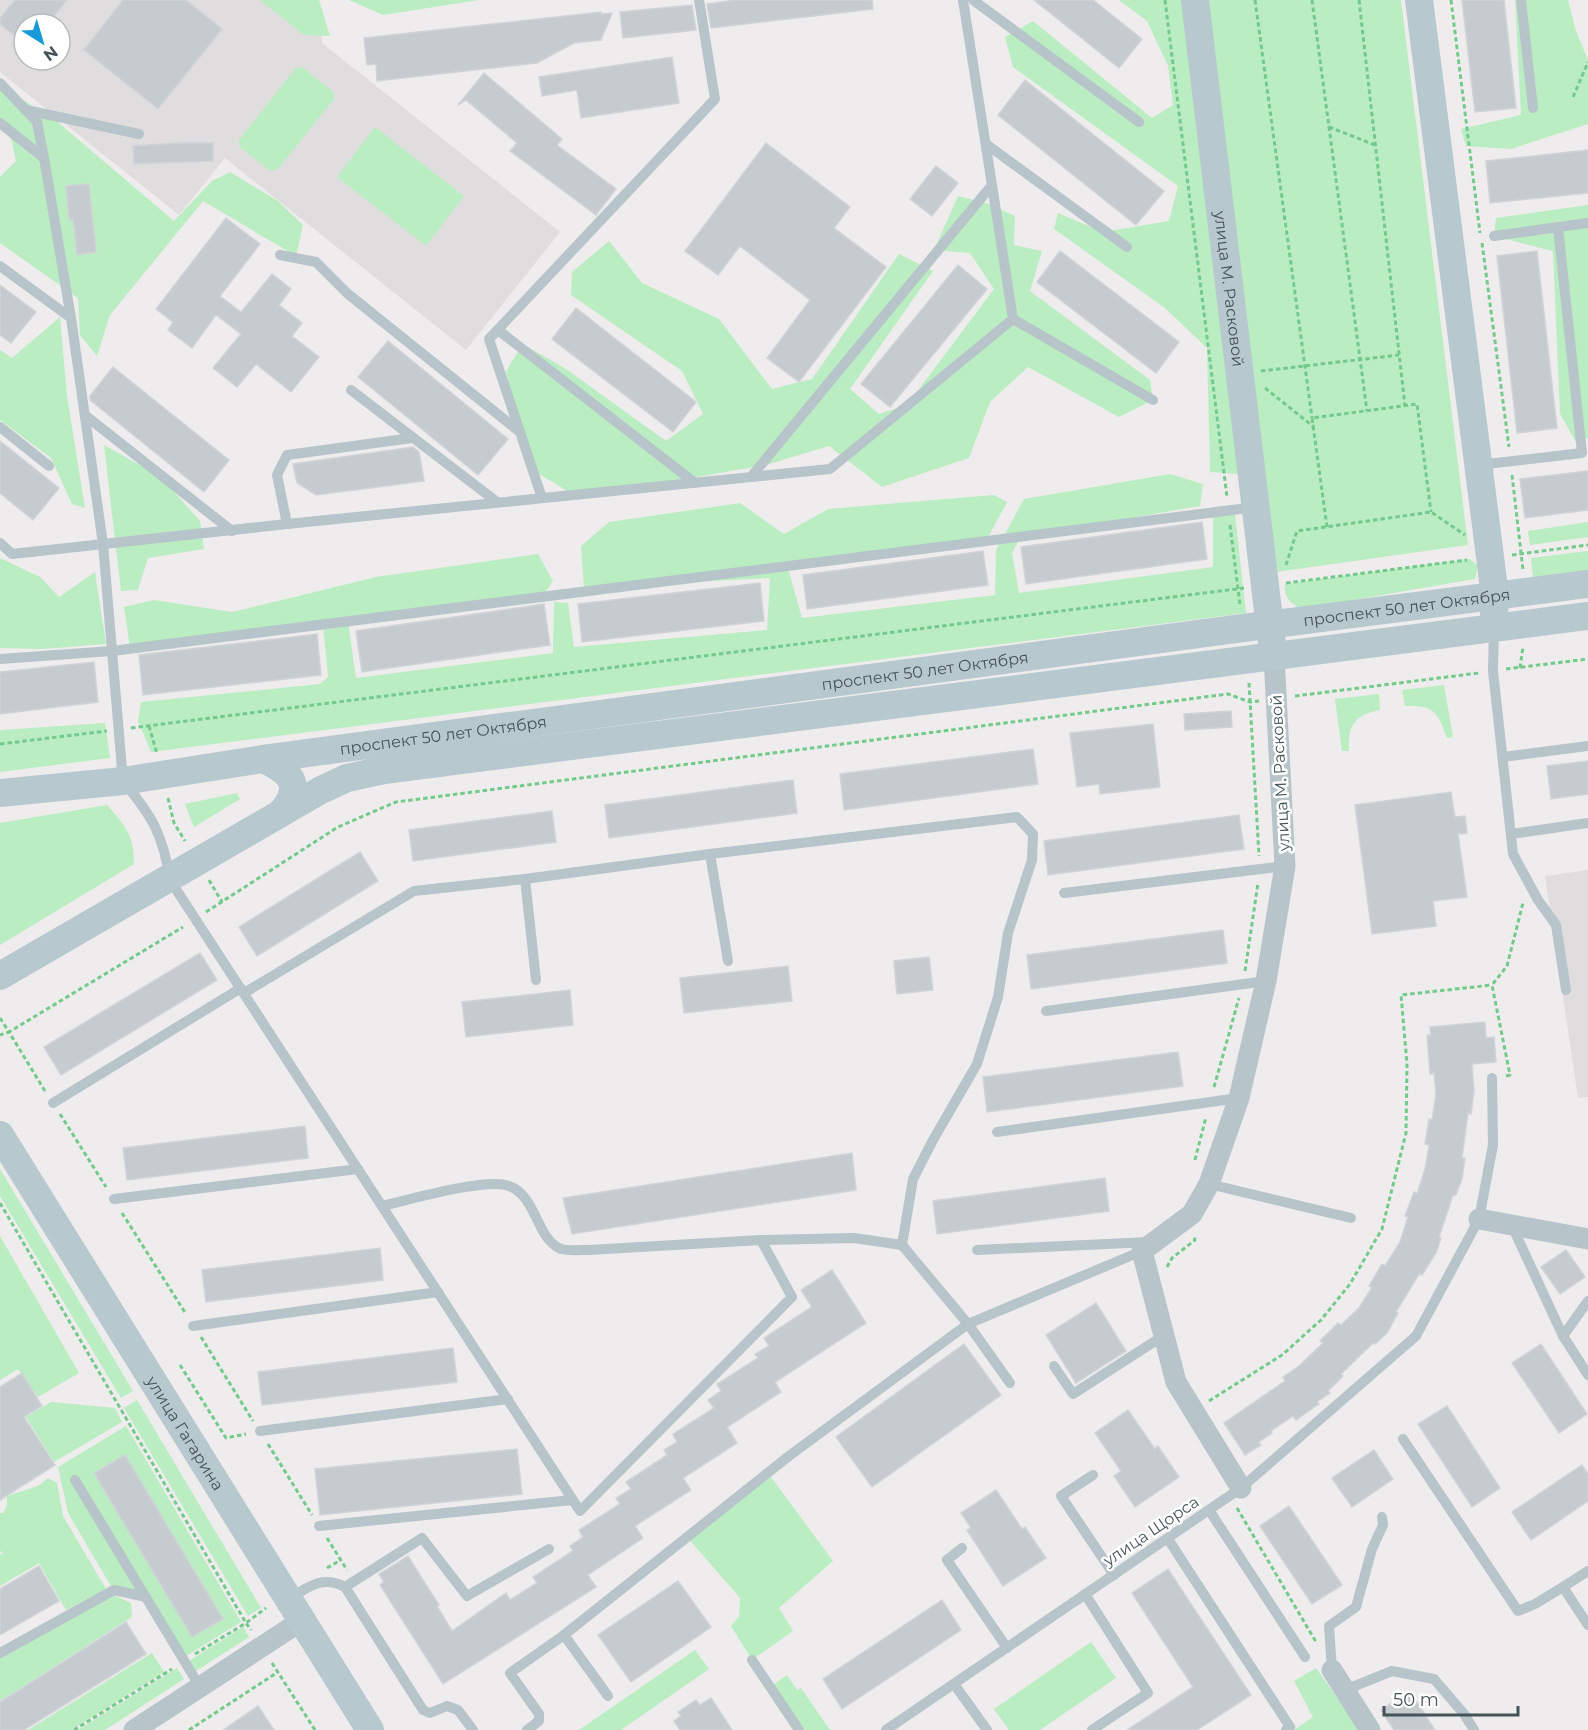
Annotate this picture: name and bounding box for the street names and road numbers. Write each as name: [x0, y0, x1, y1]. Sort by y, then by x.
street label: улица М. Расковой: [1211, 209, 1248, 368]
street label: проспект 50 лет Октября: [1302, 585, 1511, 630]
street label: проспект 50 лет Октября: [820, 647, 1029, 694]
street label: улица М. Расковой: [1266, 694, 1294, 853]
street label: проспект 50 лет Октября: [338, 712, 548, 758]
street label: улица Гагарина: [142, 1371, 228, 1494]
street label: улица Щорса: [1099, 1492, 1202, 1571]

